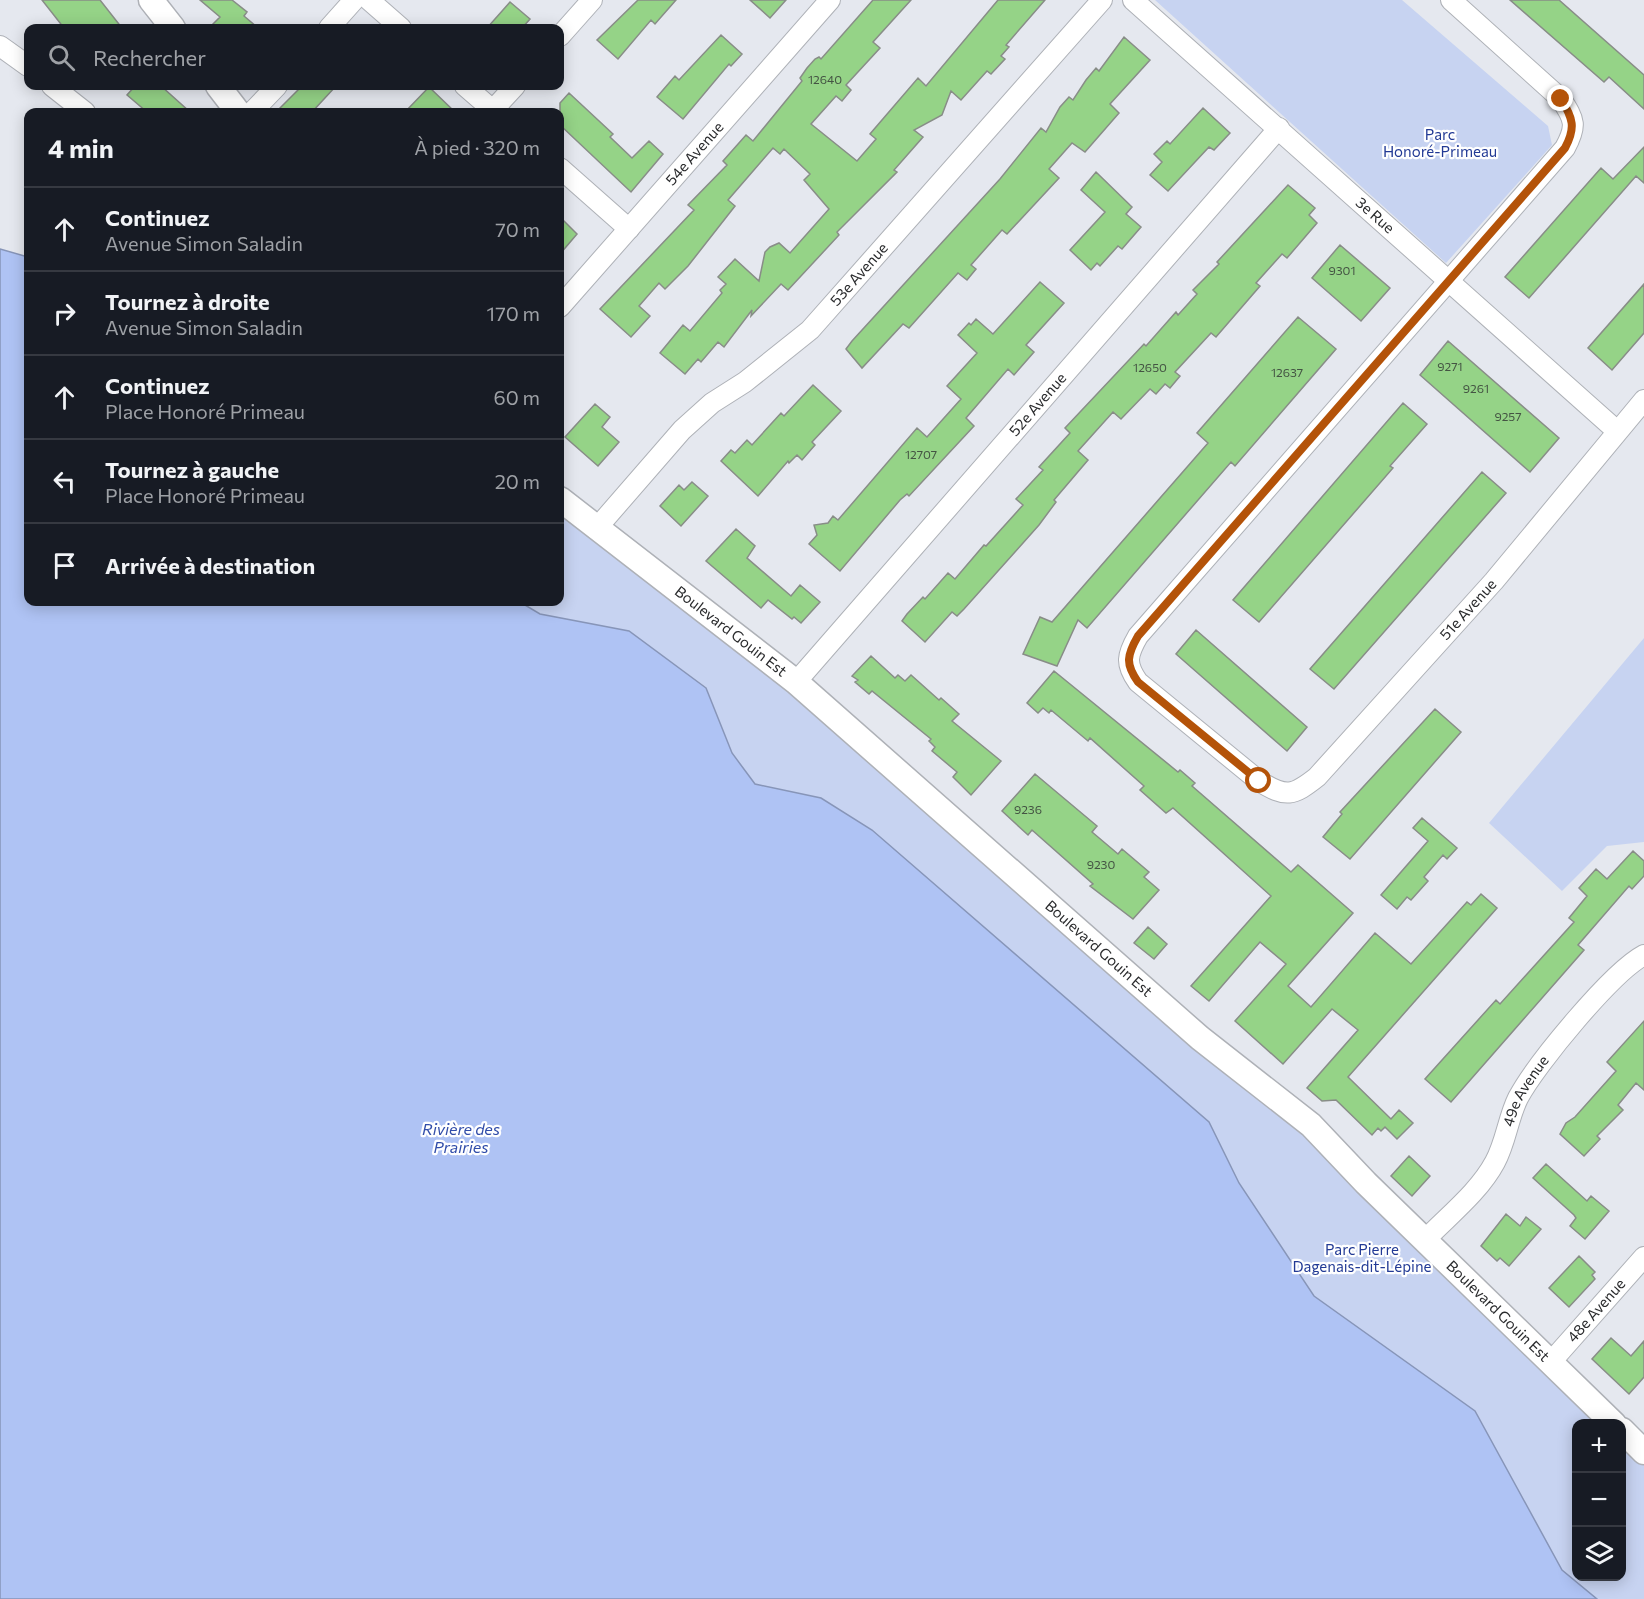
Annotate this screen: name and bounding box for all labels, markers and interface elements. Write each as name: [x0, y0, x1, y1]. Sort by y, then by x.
search box: [24, 24, 564, 90]
icon: search: [45, 41, 78, 74]
text: Rechercher: [93, 44, 206, 71]
house number: 12640: [808, 72, 842, 86]
route end: [1547, 85, 1573, 111]
street label: 54e Avenue: [661, 118, 727, 189]
park label: Parc Honoré-Primeau: [1383, 125, 1497, 160]
text: 4 min: [48, 132, 114, 163]
text: À pied · 320 m: [414, 135, 540, 159]
street label: 3e Rue: [1353, 193, 1399, 237]
text: Continuez: [105, 204, 210, 231]
icon: ahead: [48, 213, 81, 246]
text: 70 m: [495, 217, 540, 241]
text: Avenue Simon Saladin: [105, 231, 303, 255]
street label: 53e Avenue: [826, 239, 891, 309]
house number: 9301: [1328, 263, 1356, 277]
text: Tournez à droite: [105, 288, 270, 315]
icon: right: [48, 297, 81, 330]
text: 170 m: [487, 301, 540, 325]
text: Avenue Simon Saladin: [105, 315, 303, 339]
house number: 9271: [1437, 359, 1463, 373]
house number: 12650: [1133, 360, 1167, 374]
house number: 12637: [1271, 365, 1303, 379]
street label: 52e Avenue: [1005, 369, 1069, 439]
text: Continuez: [105, 372, 210, 399]
icon: ahead: [48, 381, 81, 414]
house number: 9261: [1463, 381, 1489, 395]
text: 60 m: [494, 385, 540, 409]
text: Place Honoré Primeau: [105, 399, 305, 423]
house number: 9257: [1494, 409, 1522, 423]
house number: 12707: [905, 447, 937, 461]
text: Tournez à gauche: [105, 456, 279, 483]
icon: left: [48, 465, 81, 498]
text: 20 m: [495, 469, 540, 493]
text: Place Honoré Primeau: [105, 483, 305, 507]
icon: arrive: [48, 549, 81, 582]
text: Arrivée à destination: [105, 552, 315, 579]
street label: 51e Avenue: [1435, 575, 1500, 643]
street label: Boulevard Gouin Est: [672, 582, 791, 680]
route start: [1245, 767, 1271, 793]
house number: 9236: [1014, 802, 1042, 816]
house number: 9230: [1087, 857, 1115, 871]
street label: Boulevard Gouin Est: [1042, 896, 1157, 1000]
street label: 49e Avenue: [1498, 1051, 1552, 1128]
water label: Rivière des Prairies: [422, 1119, 500, 1156]
park label: Parc Pierre Dagenais-dit-Lépine: [1293, 1240, 1432, 1275]
street label: Boulevard Gouin Est: [1443, 1256, 1554, 1365]
street label: 48e Avenue: [1563, 1274, 1629, 1345]
map controls: [1572, 1419, 1626, 1581]
button: +: [1572, 1419, 1626, 1473]
button: −: [1572, 1473, 1626, 1527]
button: layers: [1572, 1527, 1626, 1581]

